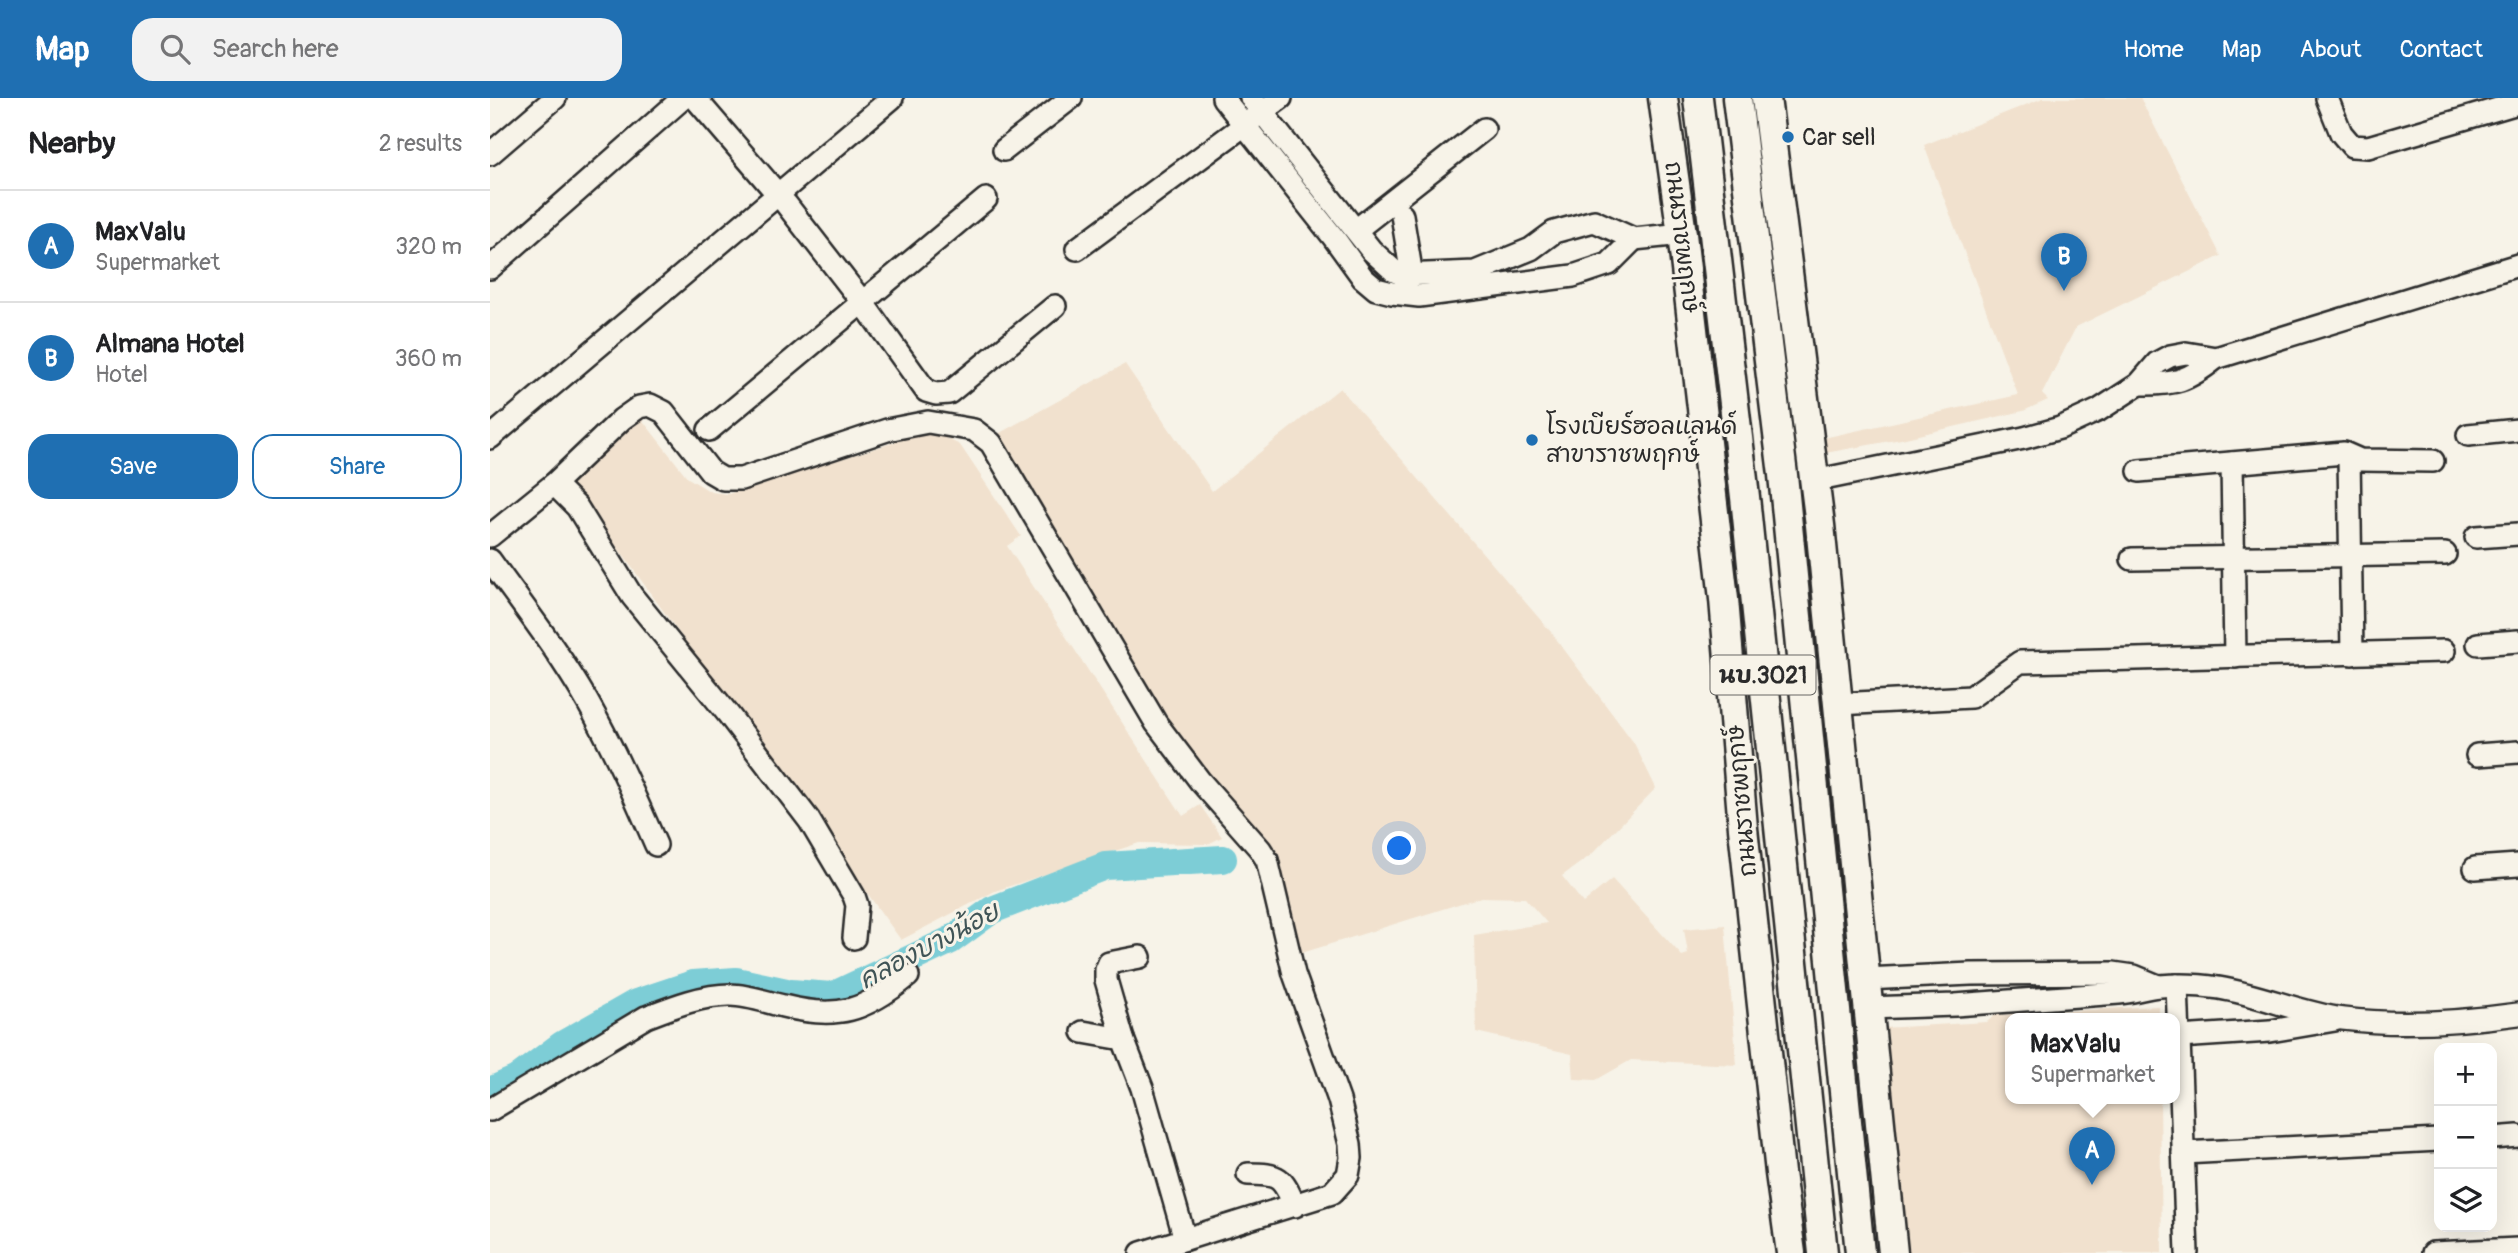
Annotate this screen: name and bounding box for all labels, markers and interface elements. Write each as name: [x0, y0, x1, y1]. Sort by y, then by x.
search box: [132, 18, 622, 81]
text: Map: [35, 29, 90, 70]
icon: search: [156, 30, 194, 68]
text: Search here: [212, 33, 339, 65]
text: Home: [2123, 35, 2184, 64]
text: Map: [2222, 35, 2262, 64]
text: About: [2300, 35, 2362, 64]
text: Contact: [2400, 35, 2483, 64]
place label: Car sell: [1802, 123, 1876, 152]
text: Nearby: [28, 125, 115, 162]
text: 2 results: [379, 129, 462, 158]
marker: Car sell: [1780, 129, 1796, 145]
street label: ถนนราชพฤกษ์: [1657, 160, 1708, 315]
text: MaxValu: [95, 216, 186, 248]
text: A: [44, 232, 58, 261]
text: 320 m: [395, 232, 462, 261]
pin: B: [2041, 233, 2087, 291]
text: Supermarket: [95, 248, 220, 277]
text: Almana Hotel: [95, 328, 245, 360]
text: B: [44, 344, 58, 373]
text: 360 m: [395, 344, 462, 373]
text: Hotel: [95, 360, 148, 389]
place label: โรงเบียร์ฮอลแลนด์ สาขาราชพฤกษ์: [1546, 410, 1737, 470]
marker: โรงเบียร์ฮอลแลนด์ สาขาราชพฤกษ์: [1524, 432, 1540, 448]
button: Save: [28, 434, 238, 499]
button: Share: [252, 434, 462, 499]
road number: นบ.3021: [1710, 656, 1816, 694]
street label: ถนนราชพฤกษ์: [1719, 723, 1764, 878]
your location: [1382, 831, 1416, 865]
water label: คลองบางน้อย: [853, 894, 1006, 996]
popup: [2005, 1013, 2180, 1104]
text: MaxValu: [2030, 1028, 2121, 1060]
map controls: [2434, 1043, 2497, 1232]
button: +: [2434, 1043, 2497, 1106]
text: Supermarket: [2030, 1060, 2155, 1089]
button: −: [2434, 1106, 2497, 1169]
pin: A: [2069, 1127, 2115, 1185]
button: layers: [2434, 1169, 2497, 1232]

